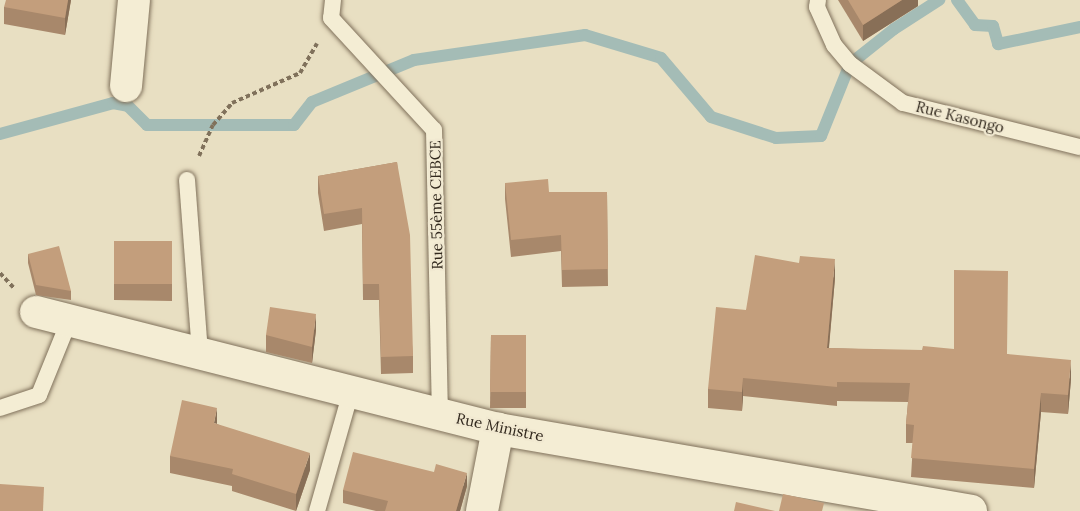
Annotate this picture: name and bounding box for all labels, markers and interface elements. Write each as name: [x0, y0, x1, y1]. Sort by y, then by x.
street label: Rue Kasongo: [914, 97, 1006, 137]
street label: Rue 55ème CEBCE: [426, 140, 446, 270]
street label: Rue Ministre: [455, 409, 545, 445]

